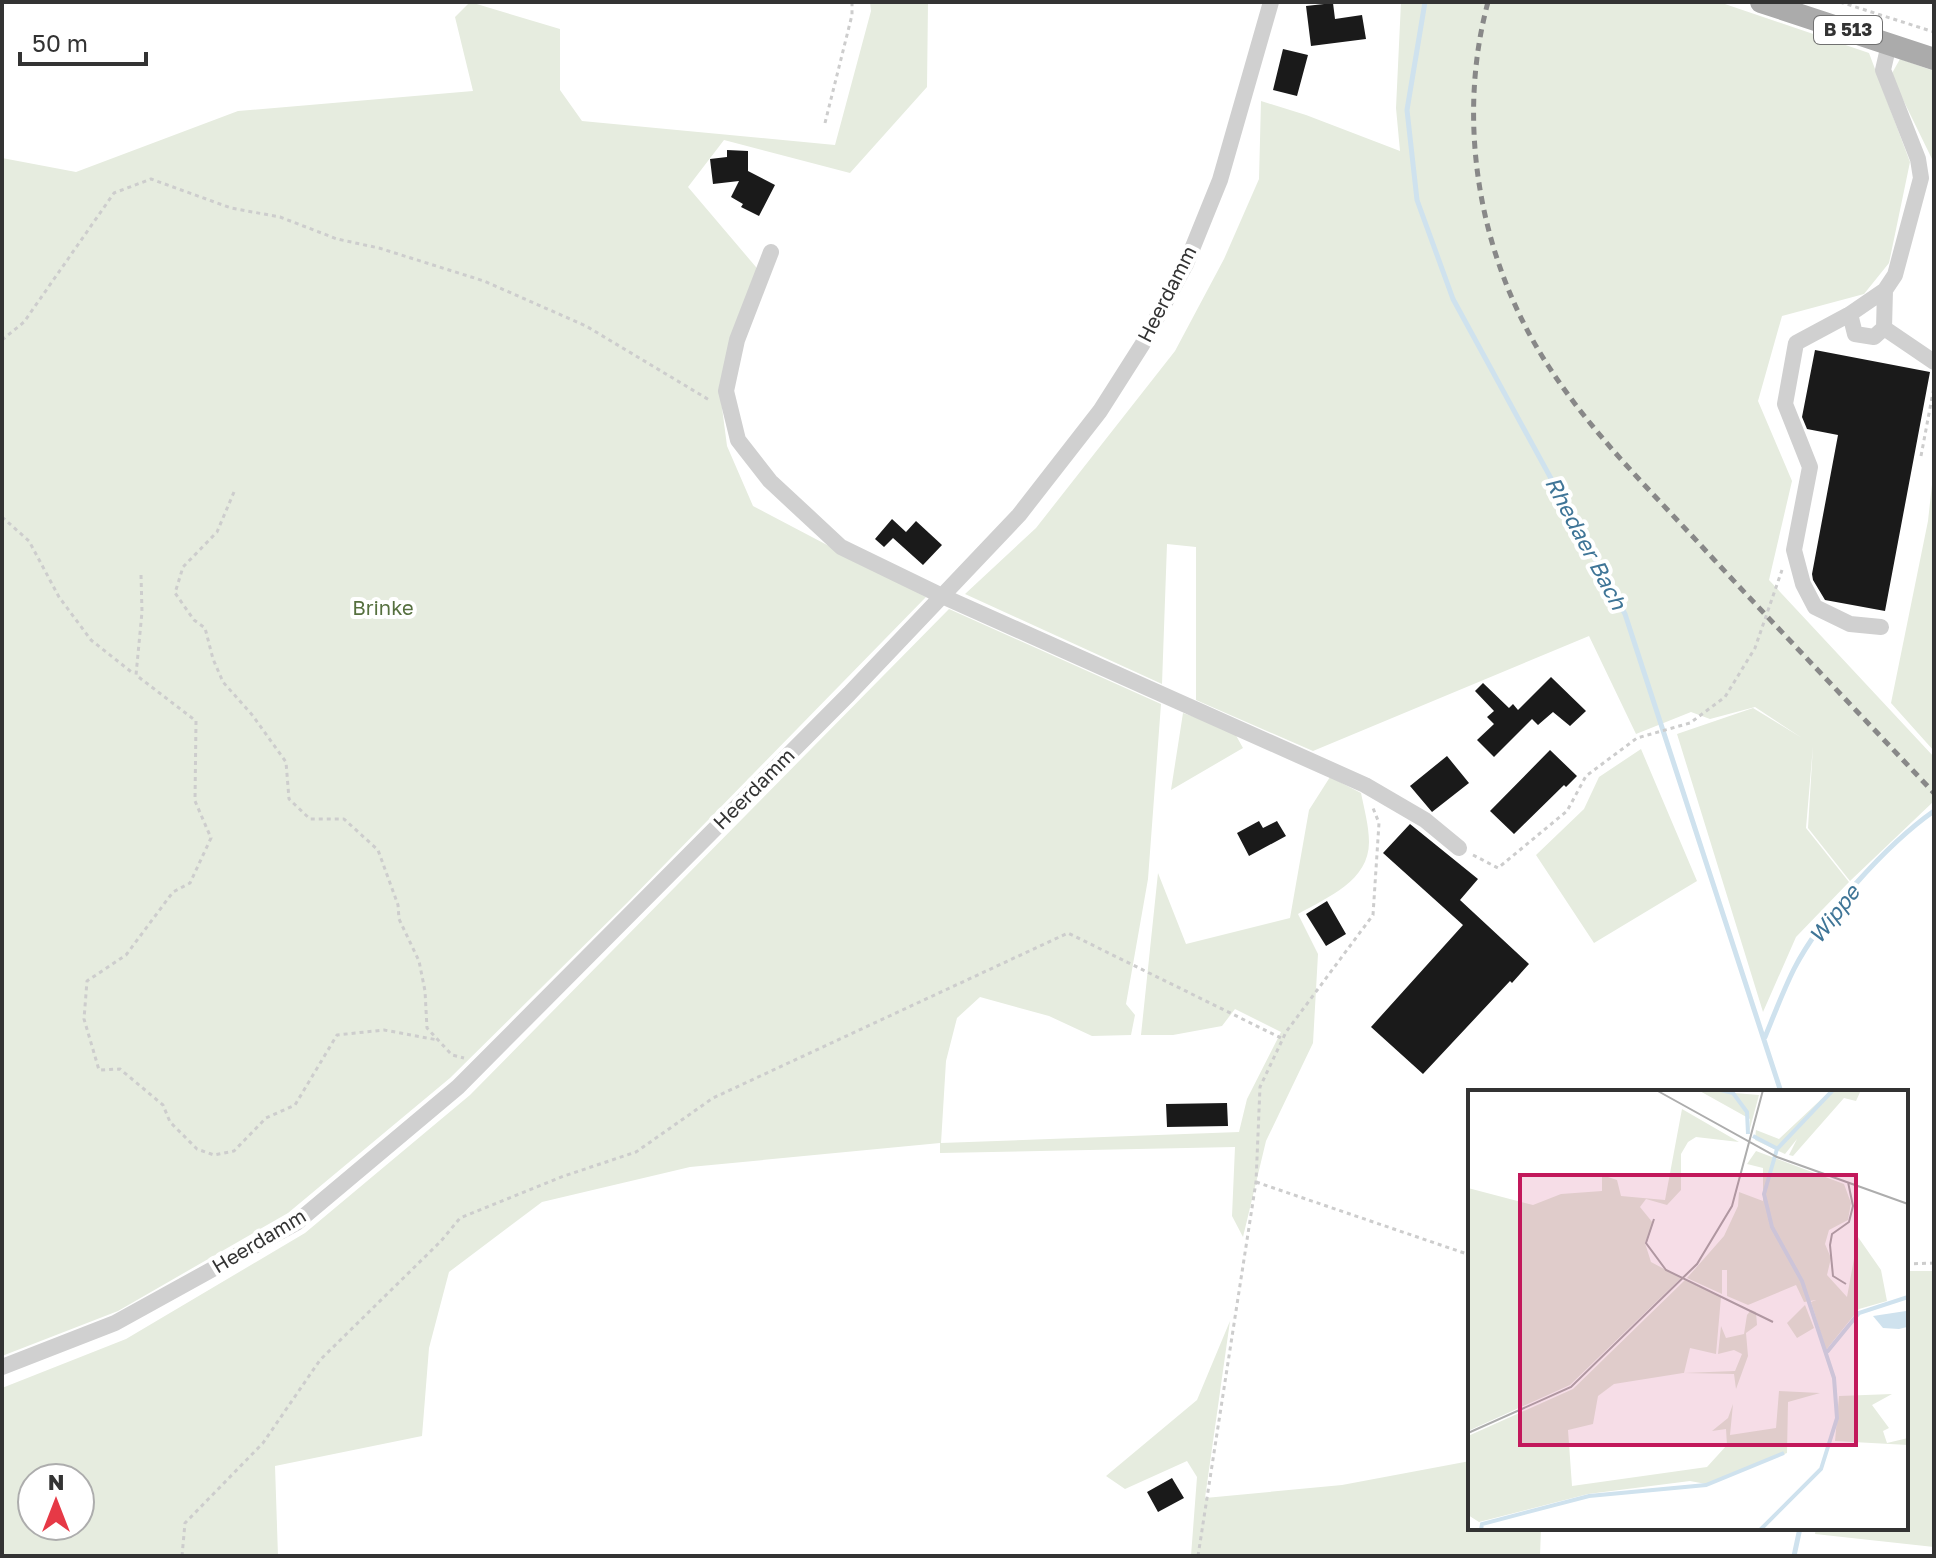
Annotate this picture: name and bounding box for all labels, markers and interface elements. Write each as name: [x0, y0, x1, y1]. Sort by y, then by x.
scale bar: [20, 16, 146, 66]
road number: B 513: [1814, 16, 1882, 44]
text: 50 m: [32, 28, 88, 57]
street label: Heerdamm: [1132, 241, 1201, 346]
water label: Rhedaer Bach: [1540, 472, 1633, 615]
park label: Brinke: [352, 595, 414, 619]
street label: Heerdamm: [708, 743, 799, 834]
water label: Wippe: [1802, 877, 1866, 948]
inset map: [1468, 1090, 1908, 1530]
street label: Heerdamm: [207, 1203, 310, 1277]
north arrow: [16, 1462, 96, 1542]
text: N: [48, 1468, 64, 1495]

